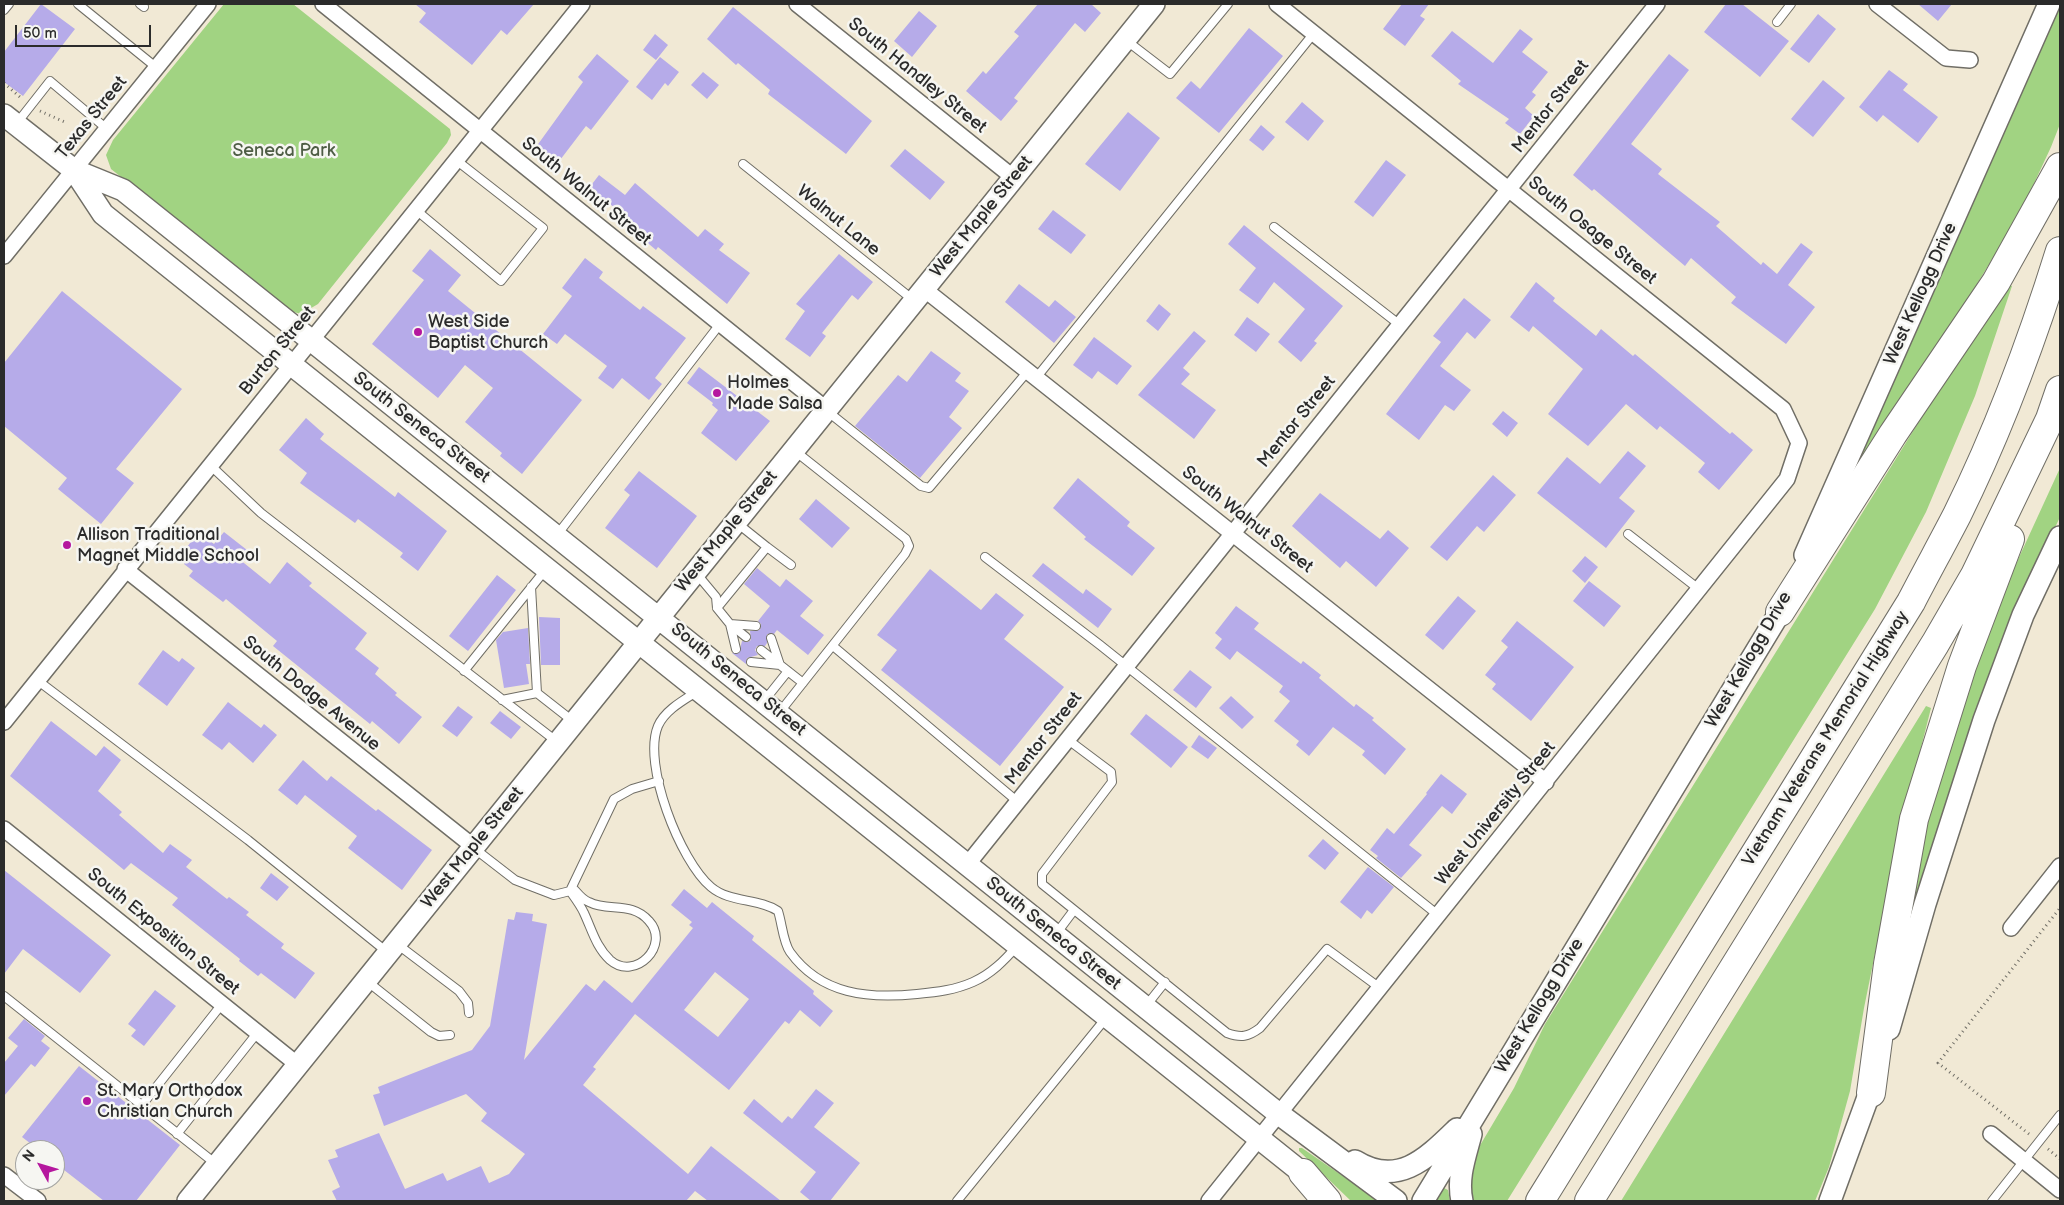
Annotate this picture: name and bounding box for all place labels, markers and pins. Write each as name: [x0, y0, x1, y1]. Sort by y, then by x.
place label: West Side Baptist Church: [428, 311, 548, 354]
marker: West Side Baptist Church: [412, 326, 424, 338]
place label: Holmes Made Salsa: [727, 372, 823, 414]
marker: Holmes Made Salsa: [711, 387, 723, 399]
place label: Allison Traditional Magnet Middle School: [77, 524, 259, 566]
marker: Allison Traditional Magnet Middle School: [61, 539, 73, 551]
place label: St. Mary Orthodox Christian Church: [97, 1080, 242, 1122]
marker: St. Mary Orthodox Christian Church: [81, 1095, 93, 1107]

